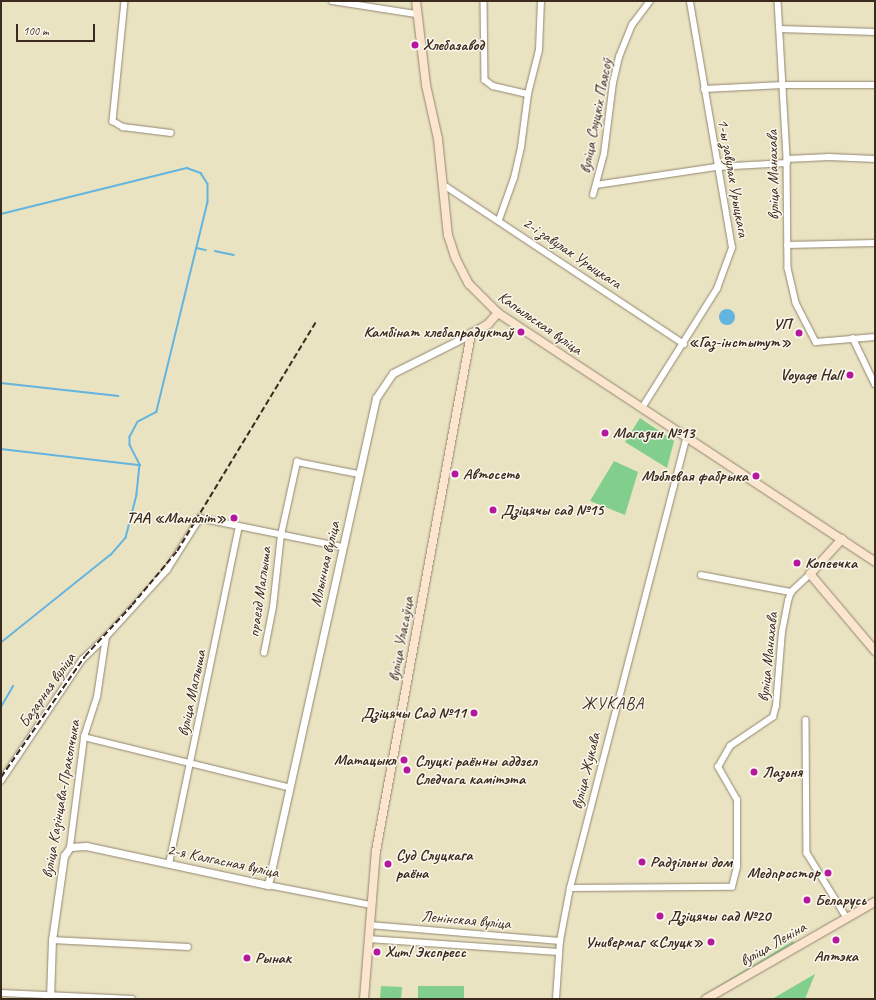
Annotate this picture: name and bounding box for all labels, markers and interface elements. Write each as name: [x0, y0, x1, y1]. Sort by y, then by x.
scale bar: [18, 16, 97, 42]
text: 100 m: [23, 23, 49, 39]
place label: Хлебазавод: [423, 35, 484, 55]
marker: Хлебазавод: [410, 40, 420, 50]
street label: вуліца Слуцкіх Паясоў: [575, 57, 617, 175]
street label: 1-ы завулак Урыцкага: [713, 118, 753, 238]
street label: вуліца Манахава: [763, 129, 783, 221]
street label: 2-і завулак Урыцкага: [519, 213, 625, 293]
street label: Капыльская вуліца: [494, 287, 586, 359]
place label: УП «Газ-інстытут»: [689, 314, 791, 352]
place label: Камбінат хлебапрадуктаў: [363, 322, 513, 342]
marker: Камбінат хлебапрадуктаў: [516, 327, 526, 337]
marker: УП «Газ-інстытут»: [794, 328, 804, 338]
place label: Voyage Hall: [780, 365, 842, 385]
marker: Voyage Hall: [845, 370, 855, 380]
place label: Магазин №13: [613, 423, 694, 443]
marker: Магазин №13: [600, 428, 610, 438]
place label: Автосеть: [463, 464, 519, 484]
place label: Мэблевая фабрыка: [641, 466, 748, 486]
marker: Автосеть: [450, 469, 460, 479]
marker: Мэблевая фабрыка: [751, 471, 761, 481]
place label: Дзіцячы сад №15: [501, 500, 603, 520]
marker: Дзіцячы сад №15: [488, 505, 498, 515]
place label: ТАА «Маналіт»: [126, 508, 226, 528]
marker: ТАА «Маналіт»: [229, 513, 239, 523]
street label: Млынная вуліца: [306, 520, 344, 608]
street label: праезд Маглыша: [244, 546, 276, 638]
place label: Копеечка: [805, 553, 857, 573]
marker: Копеечка: [792, 558, 802, 568]
street label: вуліца Уласаўца: [384, 594, 418, 684]
street label: вуліца Манахава: [754, 611, 782, 703]
street label: вуліца Маглыша: [173, 648, 211, 738]
street label: Базарная вуліца: [14, 649, 80, 731]
district label: ЖУКАВА: [582, 694, 644, 714]
place label: Дзіцячы Сад №11: [361, 703, 466, 723]
marker: Дзіцячы Сад №11: [469, 708, 479, 718]
street label: вуліца Казінцава-Пракопчыка: [38, 719, 84, 879]
street label: вуліца Жукава: [567, 731, 605, 811]
place label: Матацыкл: [334, 750, 396, 770]
place label: Слуцкі раённы аддзел Следчага камітэта: [415, 751, 537, 789]
marker: Матацыкл: [399, 755, 409, 765]
place label: Лазьня: [762, 762, 802, 782]
marker: Слуцкі раённы аддзел Следчага камітэта: [402, 765, 412, 775]
marker: Лазьня: [749, 767, 759, 777]
street label: 2-я Калгасная вуліца: [165, 840, 281, 882]
place label: Суд Слуцкага раёна: [396, 845, 471, 883]
place label: Радзільны дом: [650, 852, 732, 872]
marker: Радзільны дом: [637, 857, 647, 867]
marker: Суд Слуцкага раёна: [383, 859, 393, 869]
place label: Медпростор: [747, 863, 820, 883]
marker: Медпростор: [823, 868, 833, 878]
place label: Беларусь: [815, 890, 866, 910]
marker: Беларусь: [802, 895, 812, 905]
place label: Дзіцячы сад №20: [668, 906, 770, 926]
street label: Ленінская вуліца: [421, 907, 511, 933]
marker: Дзіцячы сад №20: [655, 911, 665, 921]
street label: вуліца Леніна: [737, 917, 809, 971]
place label: Универмаг «Слуцк»: [585, 932, 703, 952]
marker: Аптэка: [831, 935, 841, 945]
marker: Универмаг «Слуцк»: [706, 937, 716, 947]
place label: Хит! Экспресс: [385, 942, 466, 962]
place label: Аптэка: [814, 946, 858, 966]
marker: Хит! Экспресс: [372, 947, 382, 957]
place label: Рынак: [255, 948, 291, 968]
marker: Рынак: [242, 953, 252, 963]

